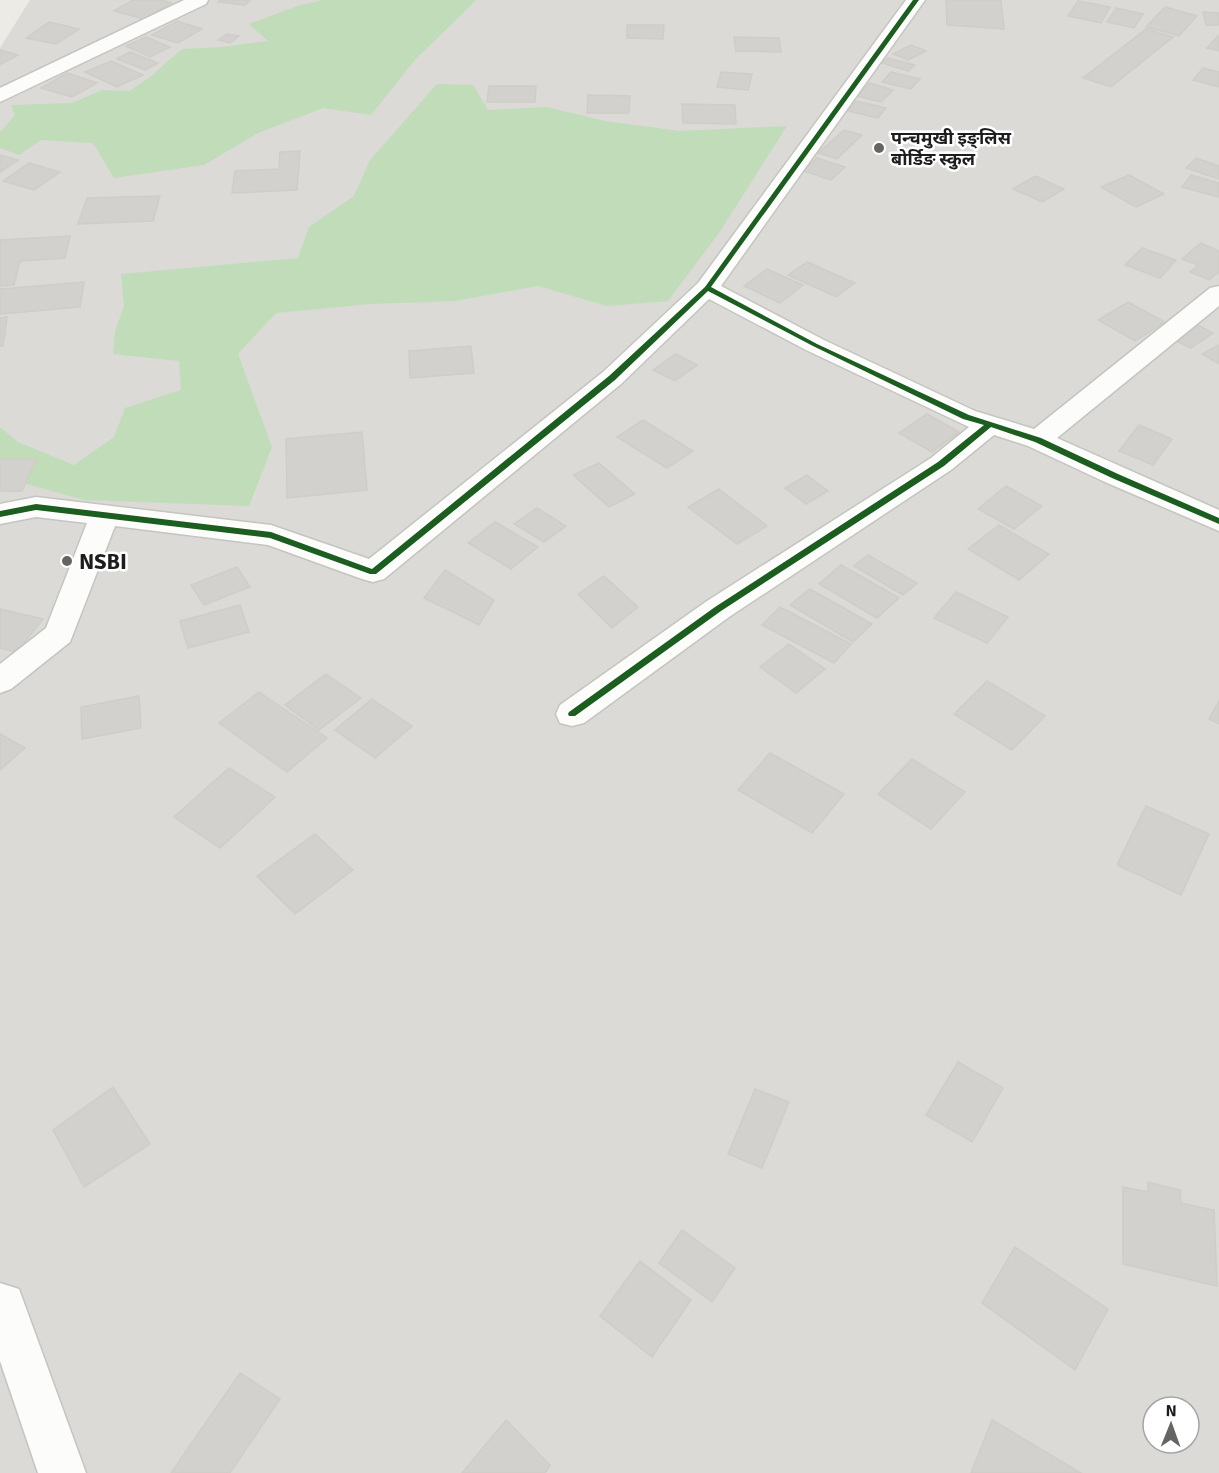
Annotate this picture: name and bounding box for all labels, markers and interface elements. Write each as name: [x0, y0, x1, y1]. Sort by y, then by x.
place label: पन्चमुखी इङ्लिस बोर्डिङ स्कुल: [891, 127, 1012, 170]
marker: पन्चमुखी इङ्लिस बोर्डिङ स्कुल: [872, 141, 886, 155]
place label: NSBI: [79, 548, 127, 575]
marker: NSBI: [60, 554, 74, 568]
north arrow: [1141, 1395, 1201, 1455]
text: N: [1166, 1401, 1177, 1421]

